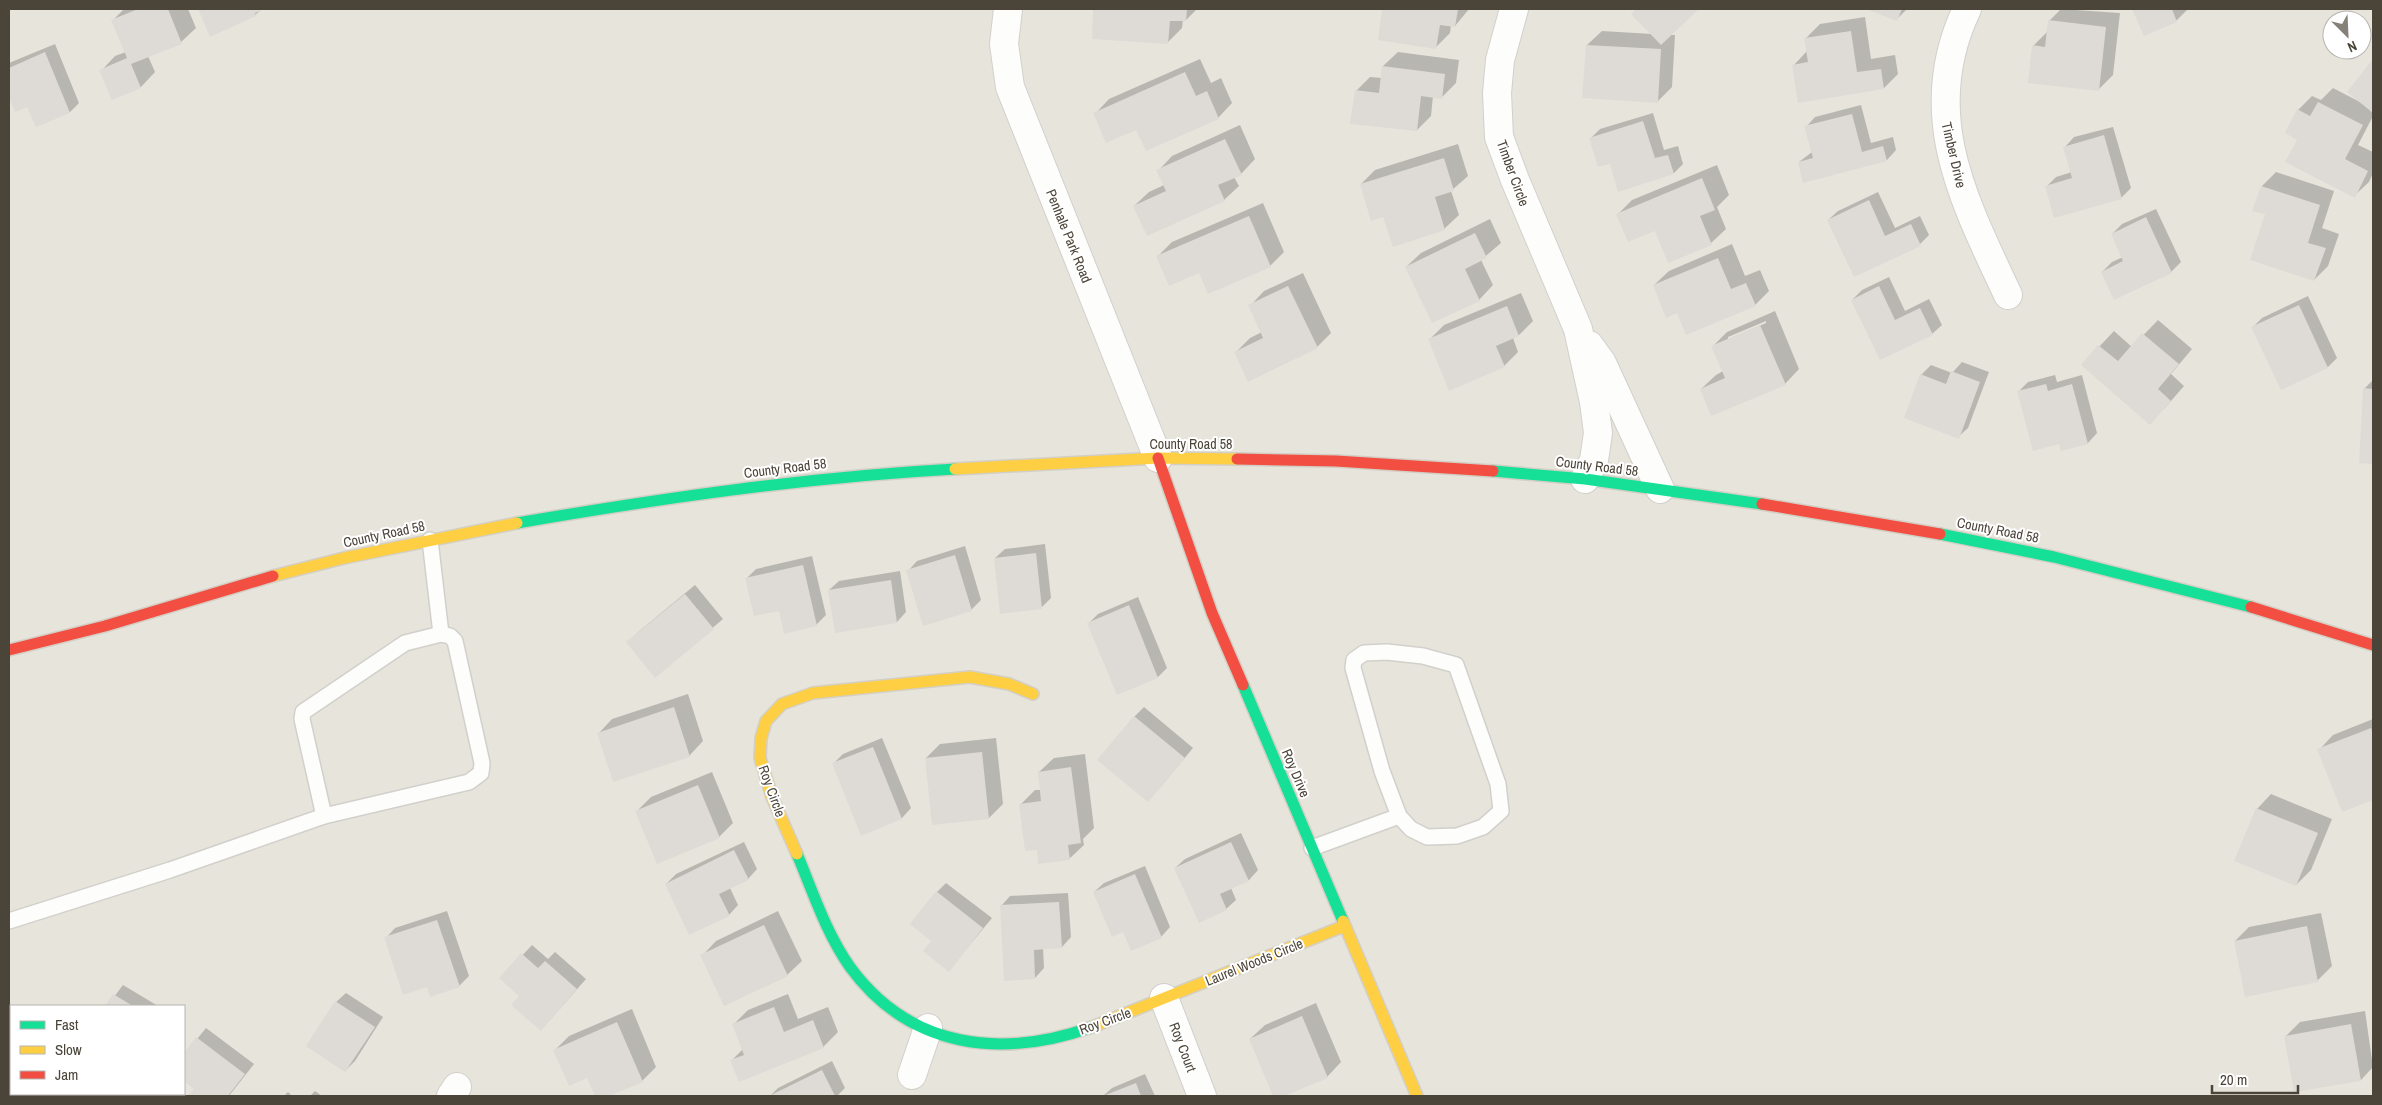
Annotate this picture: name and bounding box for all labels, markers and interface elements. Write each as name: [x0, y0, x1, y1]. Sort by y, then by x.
north arrow: [2322, 10, 2372, 60]
text: N: [2345, 37, 2360, 57]
street label: Timber Drive: [1938, 120, 1970, 190]
street label: Timber Circle: [1493, 137, 1533, 209]
street label: Penhale Park Road: [1042, 186, 1096, 286]
street label: County Road 58: [1150, 435, 1232, 453]
street label: County Road 58: [1555, 452, 1639, 480]
street label: County Road 58: [743, 454, 827, 482]
street label: County Road 58: [1956, 513, 2040, 547]
street label: County Road 58: [342, 517, 426, 551]
street label: Roy Drive: [1278, 746, 1314, 800]
street label: Roy Circle: [754, 763, 790, 819]
street label: Laurel Woods Circle: [1203, 934, 1305, 990]
street label: Roy Circle: [1077, 1003, 1133, 1039]
legend: [10, 1005, 185, 1095]
text: Fast: [55, 1014, 79, 1035]
street label: Roy Court: [1165, 1020, 1201, 1074]
text: Slow: [55, 1039, 82, 1060]
scale bar: [2212, 1062, 2298, 1094]
text: Jam: [55, 1064, 78, 1085]
text: 20 m: [2220, 1069, 2247, 1090]

